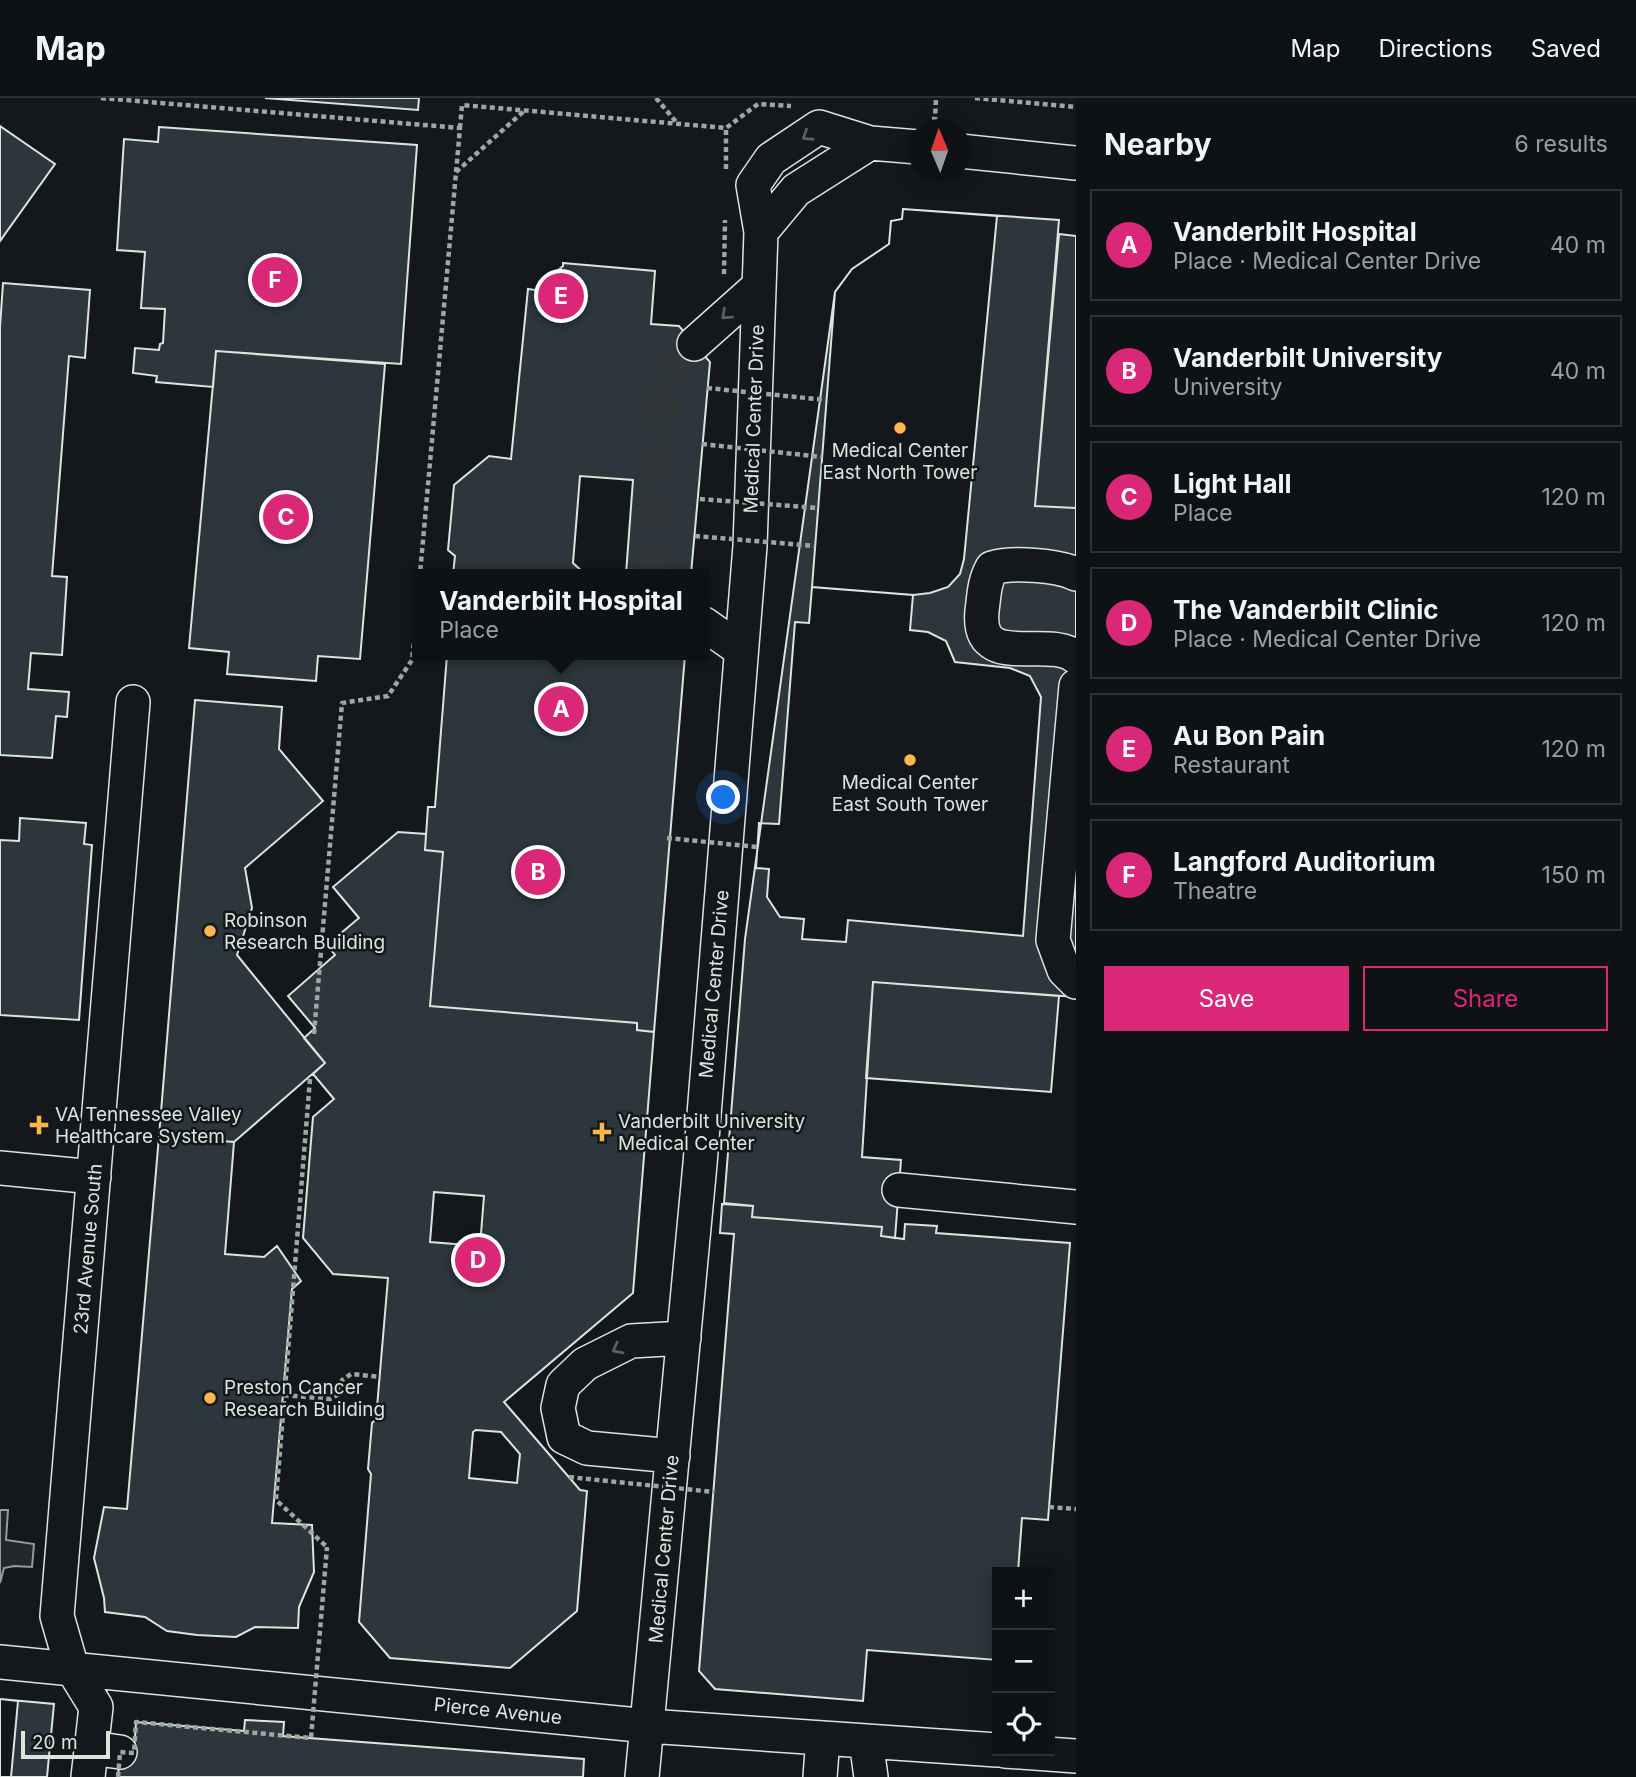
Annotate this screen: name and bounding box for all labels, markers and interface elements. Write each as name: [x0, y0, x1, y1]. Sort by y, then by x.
text: Map: [35, 28, 106, 68]
text: Map: [1291, 34, 1340, 63]
text: Directions: [1378, 34, 1493, 63]
text: Saved: [1531, 34, 1601, 63]
north arrow: [908, 119, 971, 182]
text: Nearby: [1104, 126, 1212, 162]
one-way arrow: [801, 127, 814, 140]
text: 6 results: [1514, 130, 1608, 158]
text: Vanderbilt Hospital: [1173, 216, 1417, 247]
text: A: [1120, 231, 1138, 259]
text: 40 m: [1550, 231, 1606, 259]
text: Place · Medical Center Drive: [1173, 247, 1481, 275]
pin: F: [252, 254, 298, 306]
pin: E: [538, 270, 584, 322]
one-way arrow: [721, 307, 734, 319]
street label: Medical Center Drive: [739, 324, 769, 514]
text: Vanderbilt University: [1173, 342, 1442, 373]
text: B: [1121, 357, 1137, 385]
text: 40 m: [1550, 357, 1606, 385]
text: University: [1173, 373, 1282, 401]
marker: Medical Center East North Tower: [892, 420, 908, 436]
place label: Medical Center East North Tower: [823, 439, 977, 484]
text: Light Hall: [1173, 468, 1292, 499]
text: C: [1120, 483, 1138, 511]
text: 120 m: [1541, 483, 1606, 511]
pin: C: [263, 491, 309, 543]
text: Place: [1173, 499, 1233, 527]
popup: [412, 569, 710, 660]
text: Vanderbilt Hospital: [439, 585, 683, 616]
text: The Vanderbilt Clinic: [1173, 594, 1439, 625]
text: D: [1121, 609, 1137, 637]
text: 120 m: [1541, 609, 1606, 637]
text: Place: [439, 616, 499, 644]
text: Place · Medical Center Drive: [1173, 625, 1481, 653]
pin: A: [538, 683, 584, 735]
text: Au Bon Pain: [1173, 720, 1325, 751]
text: E: [1122, 735, 1136, 763]
text: 120 m: [1541, 735, 1606, 763]
text: Restaurant: [1173, 751, 1290, 779]
marker: Medical Center East South Tower: [902, 752, 918, 768]
place label: Medical Center East South Tower: [832, 771, 988, 816]
your location: [706, 780, 740, 814]
pin: B: [515, 846, 561, 898]
text: Langford Auditorium: [1173, 846, 1436, 877]
text: F: [1122, 861, 1136, 889]
text: 150 m: [1542, 861, 1606, 889]
text: Theatre: [1173, 877, 1257, 905]
street label: Medical Center Drive: [694, 889, 734, 1079]
place label: Robinson Research Building: [224, 909, 385, 954]
marker: Robinson Research Building: [202, 923, 218, 939]
button: Save: [1104, 966, 1349, 1031]
button: Share: [1363, 966, 1608, 1031]
place label: VA Tennessee Valley Healthcare System: [55, 1103, 242, 1148]
place label: Vanderbilt University Medical Center: [618, 1110, 806, 1155]
marker: VA Tennessee Valley Healthcare System: [29, 1115, 49, 1135]
marker: Vanderbilt University Medical Center: [592, 1122, 612, 1142]
street label: 23rd Avenue South: [69, 1163, 107, 1335]
pin: D: [455, 1234, 501, 1286]
one-way arrow: [612, 1340, 624, 1354]
place label: Preston Cancer Research Building: [224, 1376, 385, 1421]
marker: Preston Cancer Research Building: [202, 1390, 218, 1406]
street label: Medical Center Drive: [644, 1454, 684, 1644]
map controls: [992, 1567, 1055, 1756]
button: +: [992, 1567, 1055, 1630]
button: −: [992, 1630, 1055, 1693]
street label: Pierce Avenue: [433, 1693, 563, 1729]
button: locate: [992, 1693, 1055, 1756]
scale bar: [21, 1728, 110, 1760]
text: 20 m: [32, 1731, 78, 1754]

